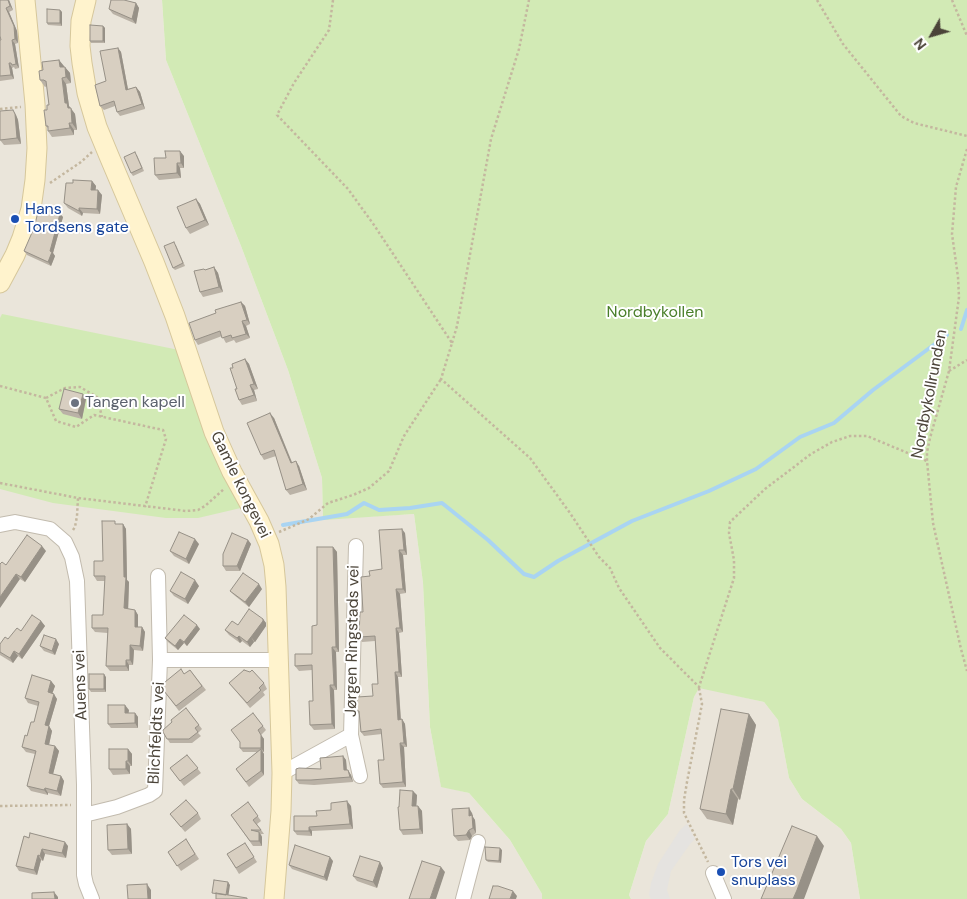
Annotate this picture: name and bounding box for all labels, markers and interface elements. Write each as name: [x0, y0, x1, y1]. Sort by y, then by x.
north arrow: [907, 10, 957, 60]
text: N: [910, 35, 930, 54]
place label: Hans Tordsens gate: [25, 200, 129, 238]
marker: Hans Tordsens gate: [9, 213, 21, 225]
park label: Nordbykollen: [607, 303, 703, 323]
street label: Nordbykollrunden: [908, 328, 952, 460]
place label: Tangen kapell: [85, 393, 185, 413]
marker: Tangen kapell: [69, 397, 81, 409]
street label: Gamle kongevei: [206, 428, 274, 542]
street label: Jørgen Ringstads vei: [342, 565, 364, 717]
street label: Auens vei: [70, 649, 92, 721]
street label: Blichfeldts vei: [145, 681, 169, 785]
place label: Tors vei snuplass: [731, 853, 796, 891]
marker: Tors vei snuplass: [715, 866, 727, 878]

